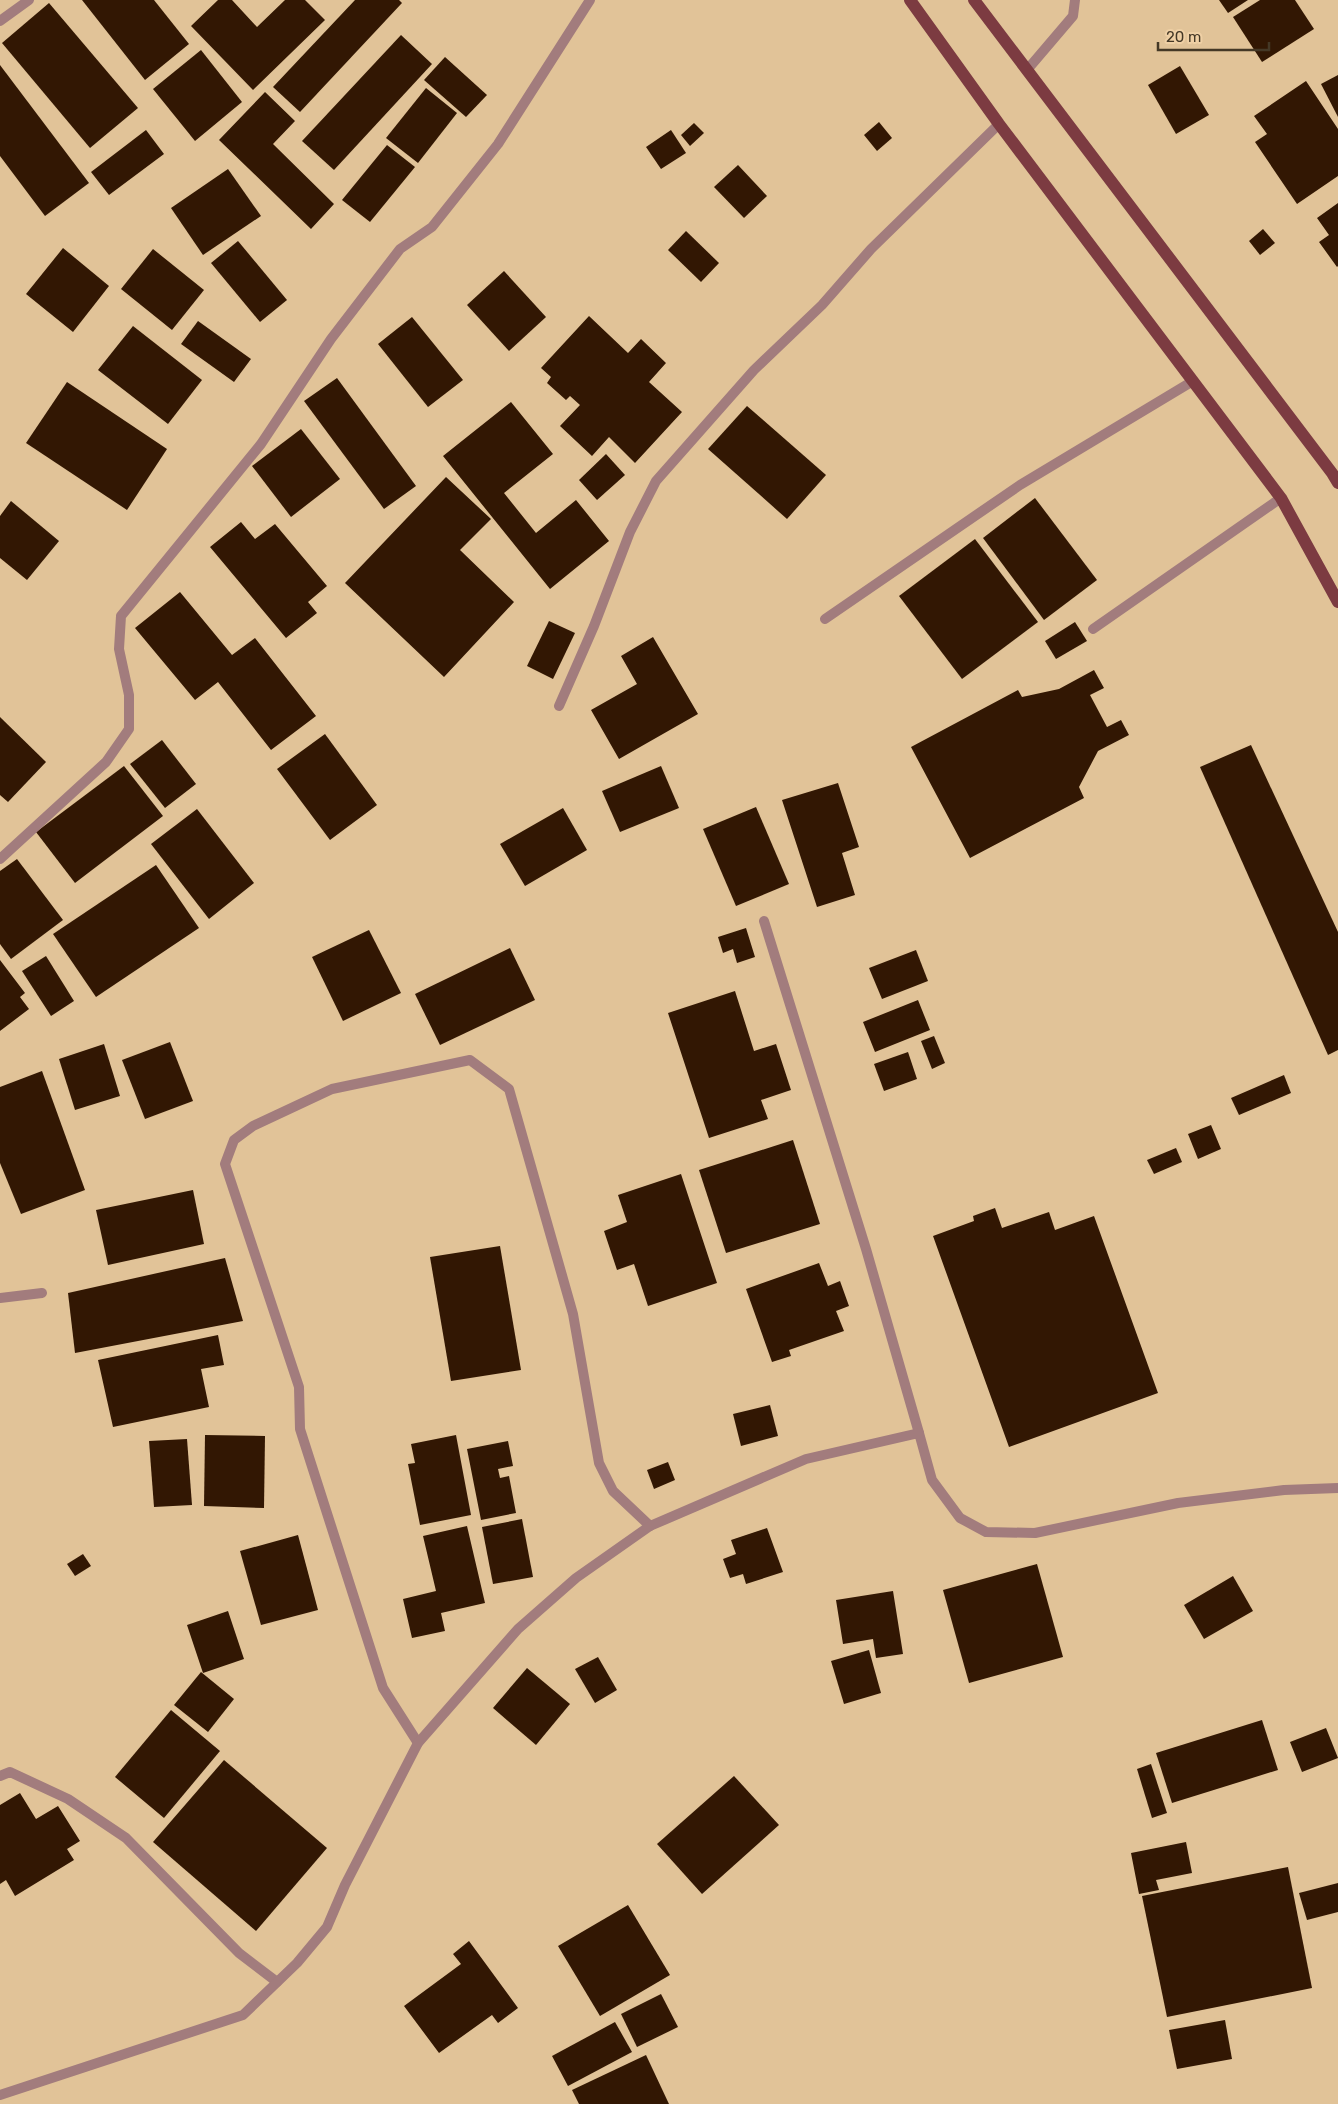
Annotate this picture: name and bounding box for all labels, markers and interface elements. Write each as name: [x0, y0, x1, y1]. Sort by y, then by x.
scale bar: [1158, 20, 1269, 52]
text: 20 m: [1166, 28, 1201, 46]

